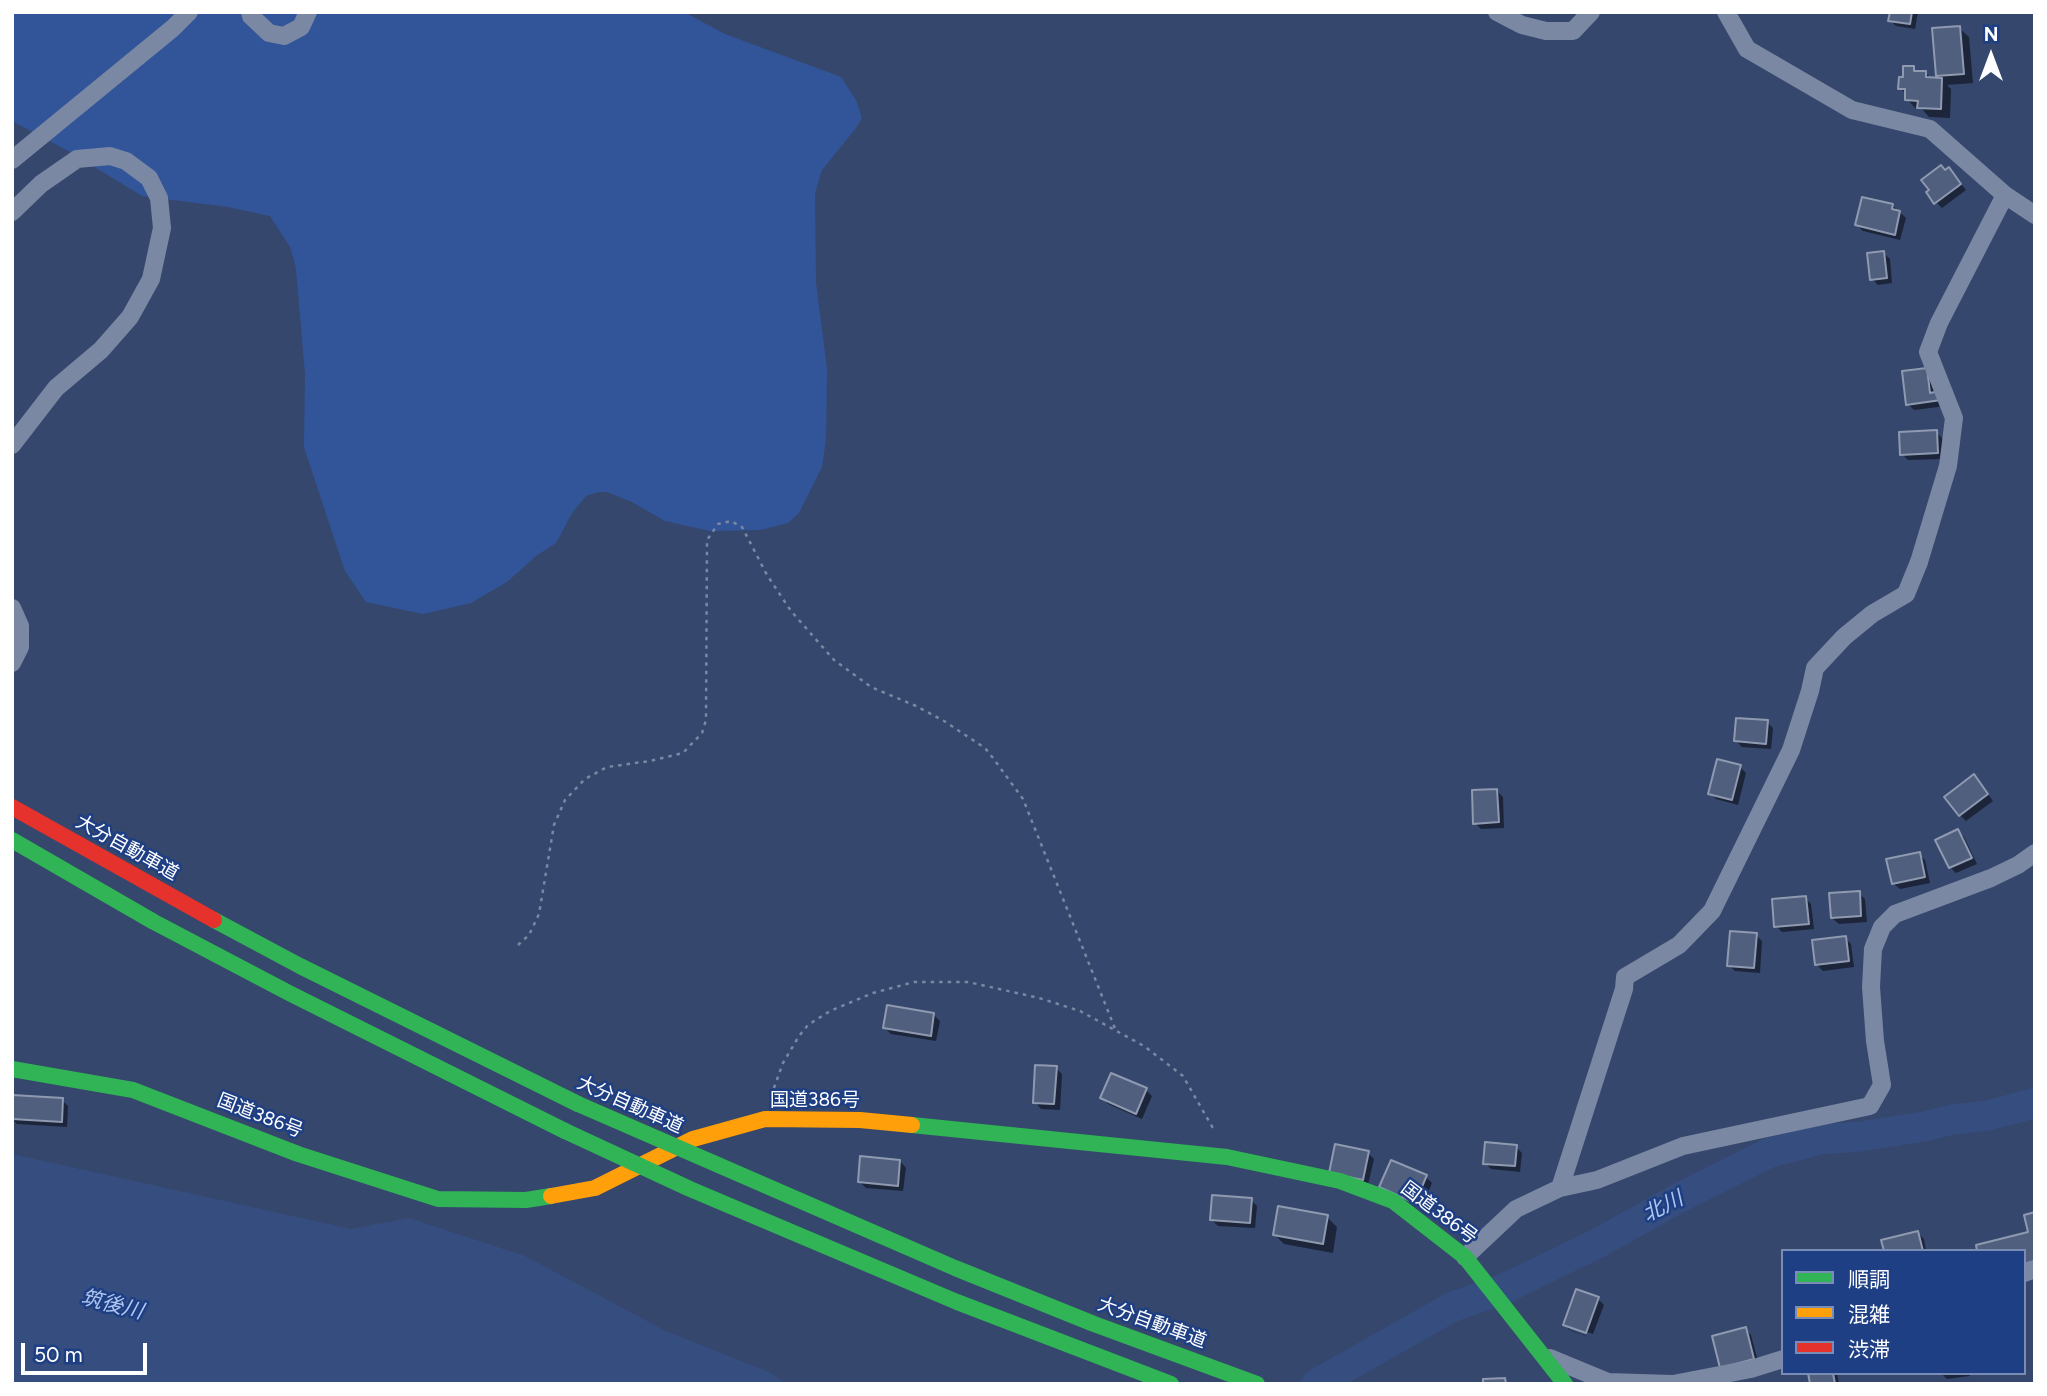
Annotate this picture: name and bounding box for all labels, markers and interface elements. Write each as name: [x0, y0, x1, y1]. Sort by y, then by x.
north arrow: [1956, 21, 2026, 91]
text: N: [1984, 23, 1998, 46]
street label: 大分自動車道: [72, 810, 182, 886]
street label: 大分自動車道: [573, 1071, 687, 1139]
street label: 国道386号: [214, 1089, 306, 1143]
street label: 国道386号: [770, 1089, 860, 1111]
street label: 国道386号: [1396, 1177, 1482, 1249]
water label: 北川: [1639, 1186, 1687, 1228]
legend: [1781, 1249, 2026, 1375]
text: 順調: [1848, 1267, 1890, 1292]
water label: 筑後川: [78, 1285, 146, 1325]
street label: 大分自動車道: [1095, 1293, 1209, 1353]
text: 混雑: [1848, 1302, 1890, 1327]
scale bar: [24, 1330, 150, 1374]
text: 渋滞: [1848, 1337, 1890, 1362]
text: 50 m: [34, 1342, 83, 1367]

